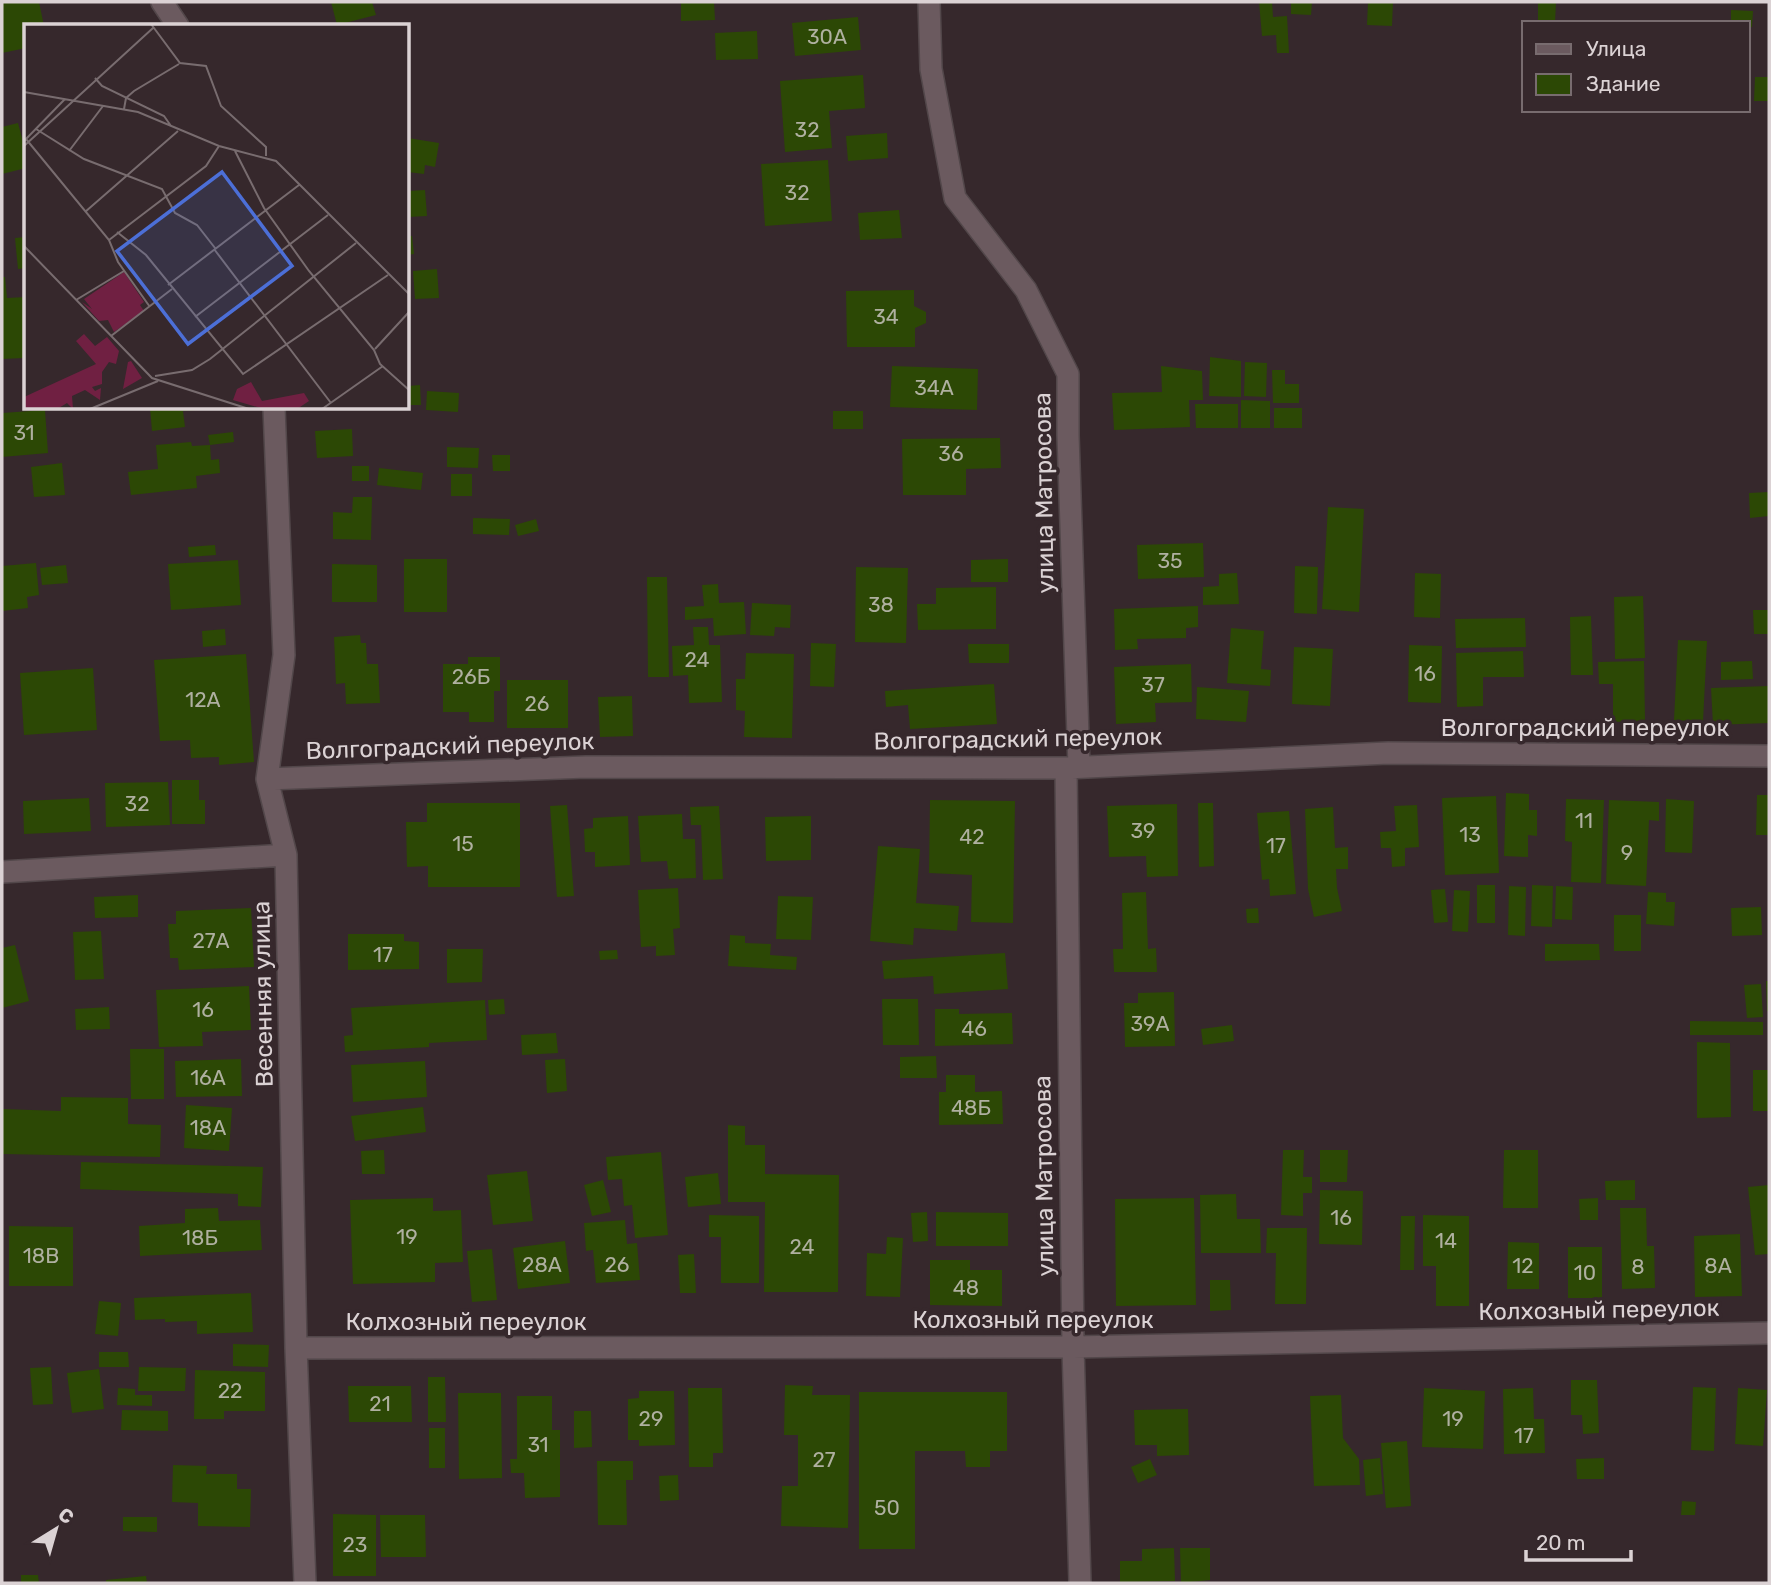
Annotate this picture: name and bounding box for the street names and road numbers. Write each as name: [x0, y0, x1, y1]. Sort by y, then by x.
street label: улица Матросова: [1028, 392, 1060, 594]
street label: Волгоградский переулок: [1441, 714, 1729, 742]
street label: Волгоградский переулок: [873, 722, 1163, 756]
street label: Волгоградский переулок: [305, 727, 595, 765]
street label: Весенняя улица: [247, 901, 279, 1087]
street label: улица Матросова: [1028, 1075, 1060, 1277]
street label: Колхозный переулок: [1478, 1294, 1720, 1326]
street label: Колхозный переулок: [912, 1306, 1154, 1334]
street label: Колхозный переулок: [345, 1308, 587, 1336]

